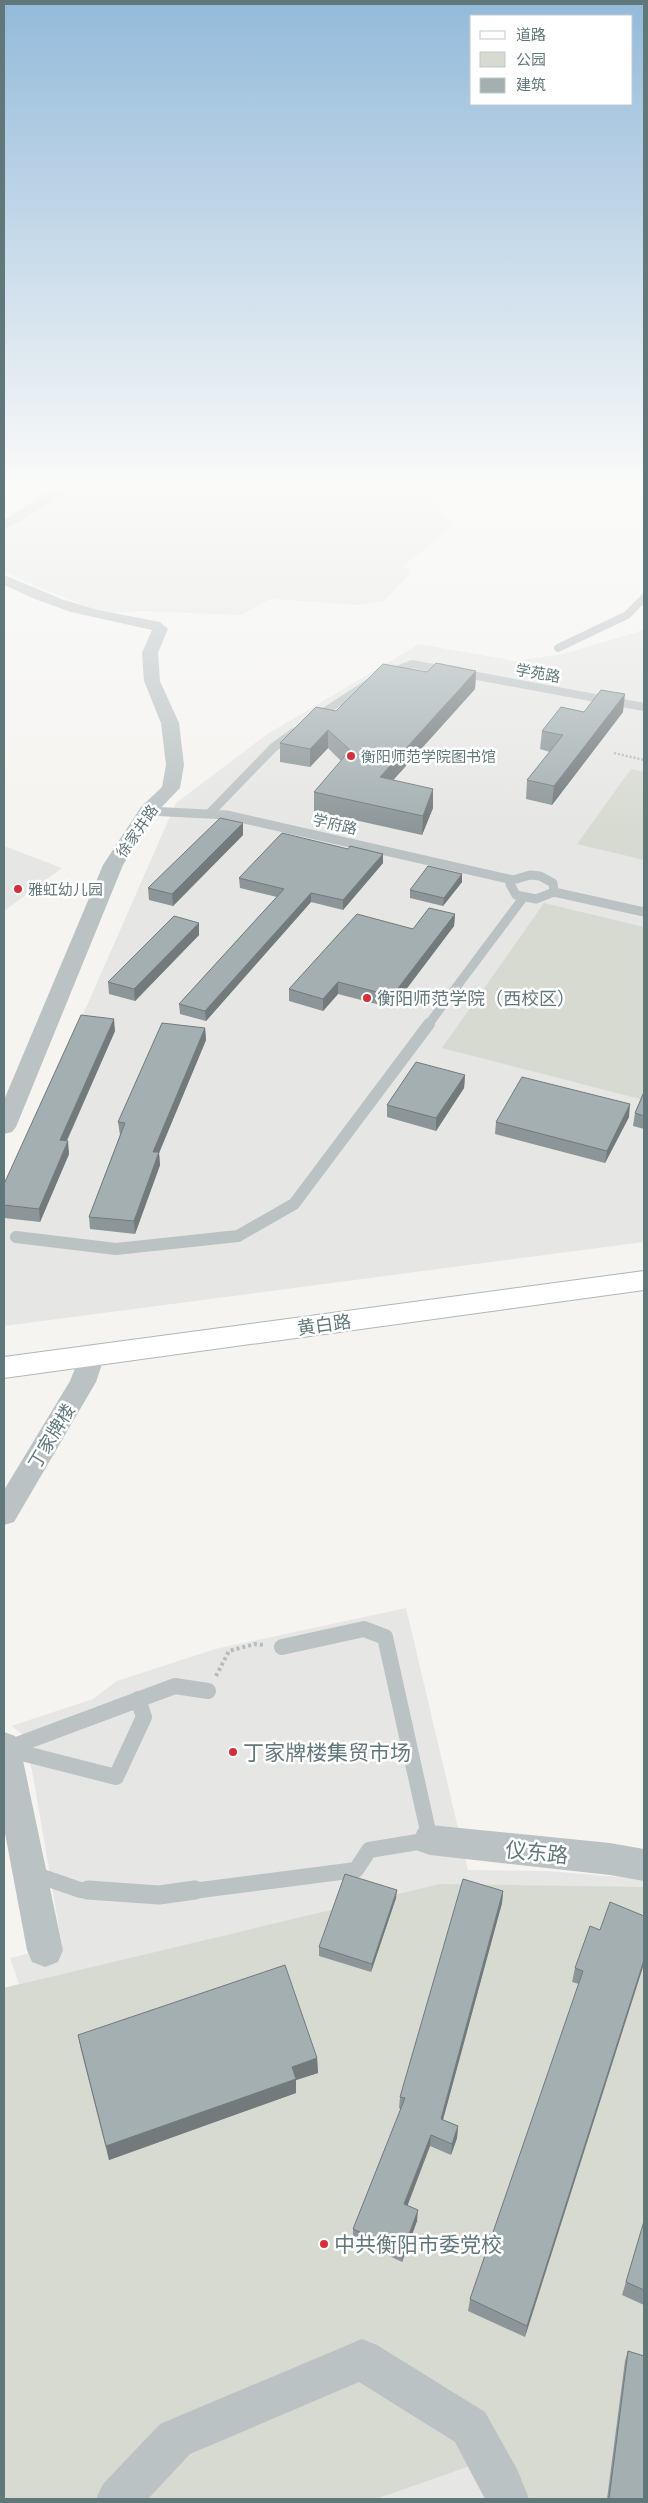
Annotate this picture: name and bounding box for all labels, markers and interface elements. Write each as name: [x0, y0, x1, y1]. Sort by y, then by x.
legend: [470, 15, 633, 105]
text: 道路: [516, 24, 546, 45]
text: 公园: [516, 49, 546, 70]
text: 建筑: [516, 74, 546, 95]
street label: 学苑路: [514, 659, 562, 687]
place label: 衡阳师范学院图书馆: [361, 746, 496, 767]
marker: 衡阳师范学院图书馆: [345, 750, 357, 762]
street label: 徐家井路: [111, 800, 163, 862]
street label: 学府路: [311, 809, 359, 839]
place label: 雅虹幼儿园: [28, 879, 103, 900]
marker: 雅虹幼儿园: [12, 883, 24, 895]
place label: 衡阳师范学院（西校区）: [377, 986, 575, 1010]
marker: 衡阳师范学院（西校区）: [361, 992, 373, 1004]
street label: 黄白路: [296, 1308, 352, 1340]
street label: 丁家牌楼: [22, 1399, 80, 1473]
place label: 丁家牌楼集贸市场: [243, 1738, 411, 1766]
marker: 丁家牌楼集贸市场: [227, 1746, 239, 1758]
street label: 仪东路: [504, 1835, 570, 1869]
place label: 中共衡阳市委党校: [334, 2230, 502, 2258]
marker: 中共衡阳市委党校: [318, 2238, 330, 2250]

